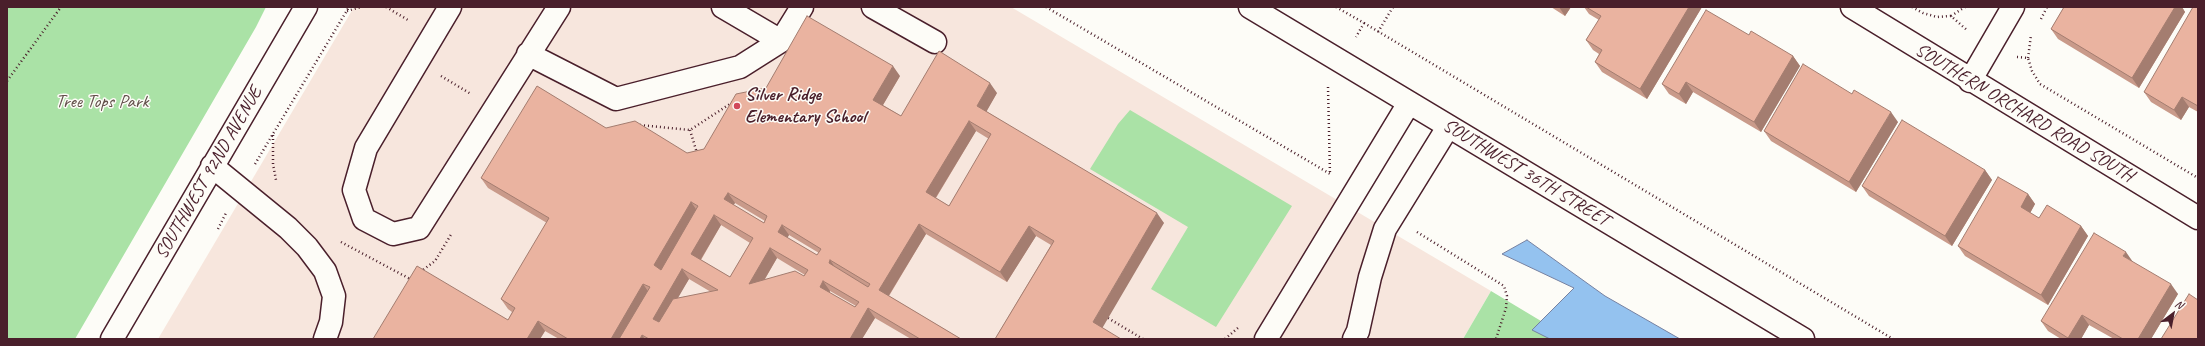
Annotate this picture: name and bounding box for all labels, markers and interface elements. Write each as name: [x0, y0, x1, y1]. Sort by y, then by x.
street label: SOUTHERN ORCHARD ROAD SOUTH: [1911, 39, 2137, 187]
street label: SOUTHWEST 92ND AVENUE: [150, 83, 268, 263]
place label: Silver Ridge Elementary School: [745, 84, 866, 128]
park label: Tree Tops Park: [55, 91, 149, 113]
marker: Silver Ridge Elementary School: [732, 101, 742, 111]
street label: SOUTHWEST 36TH STREET: [1439, 114, 1613, 232]
north arrow: [2153, 294, 2193, 334]
text: N: [2173, 296, 2186, 312]

